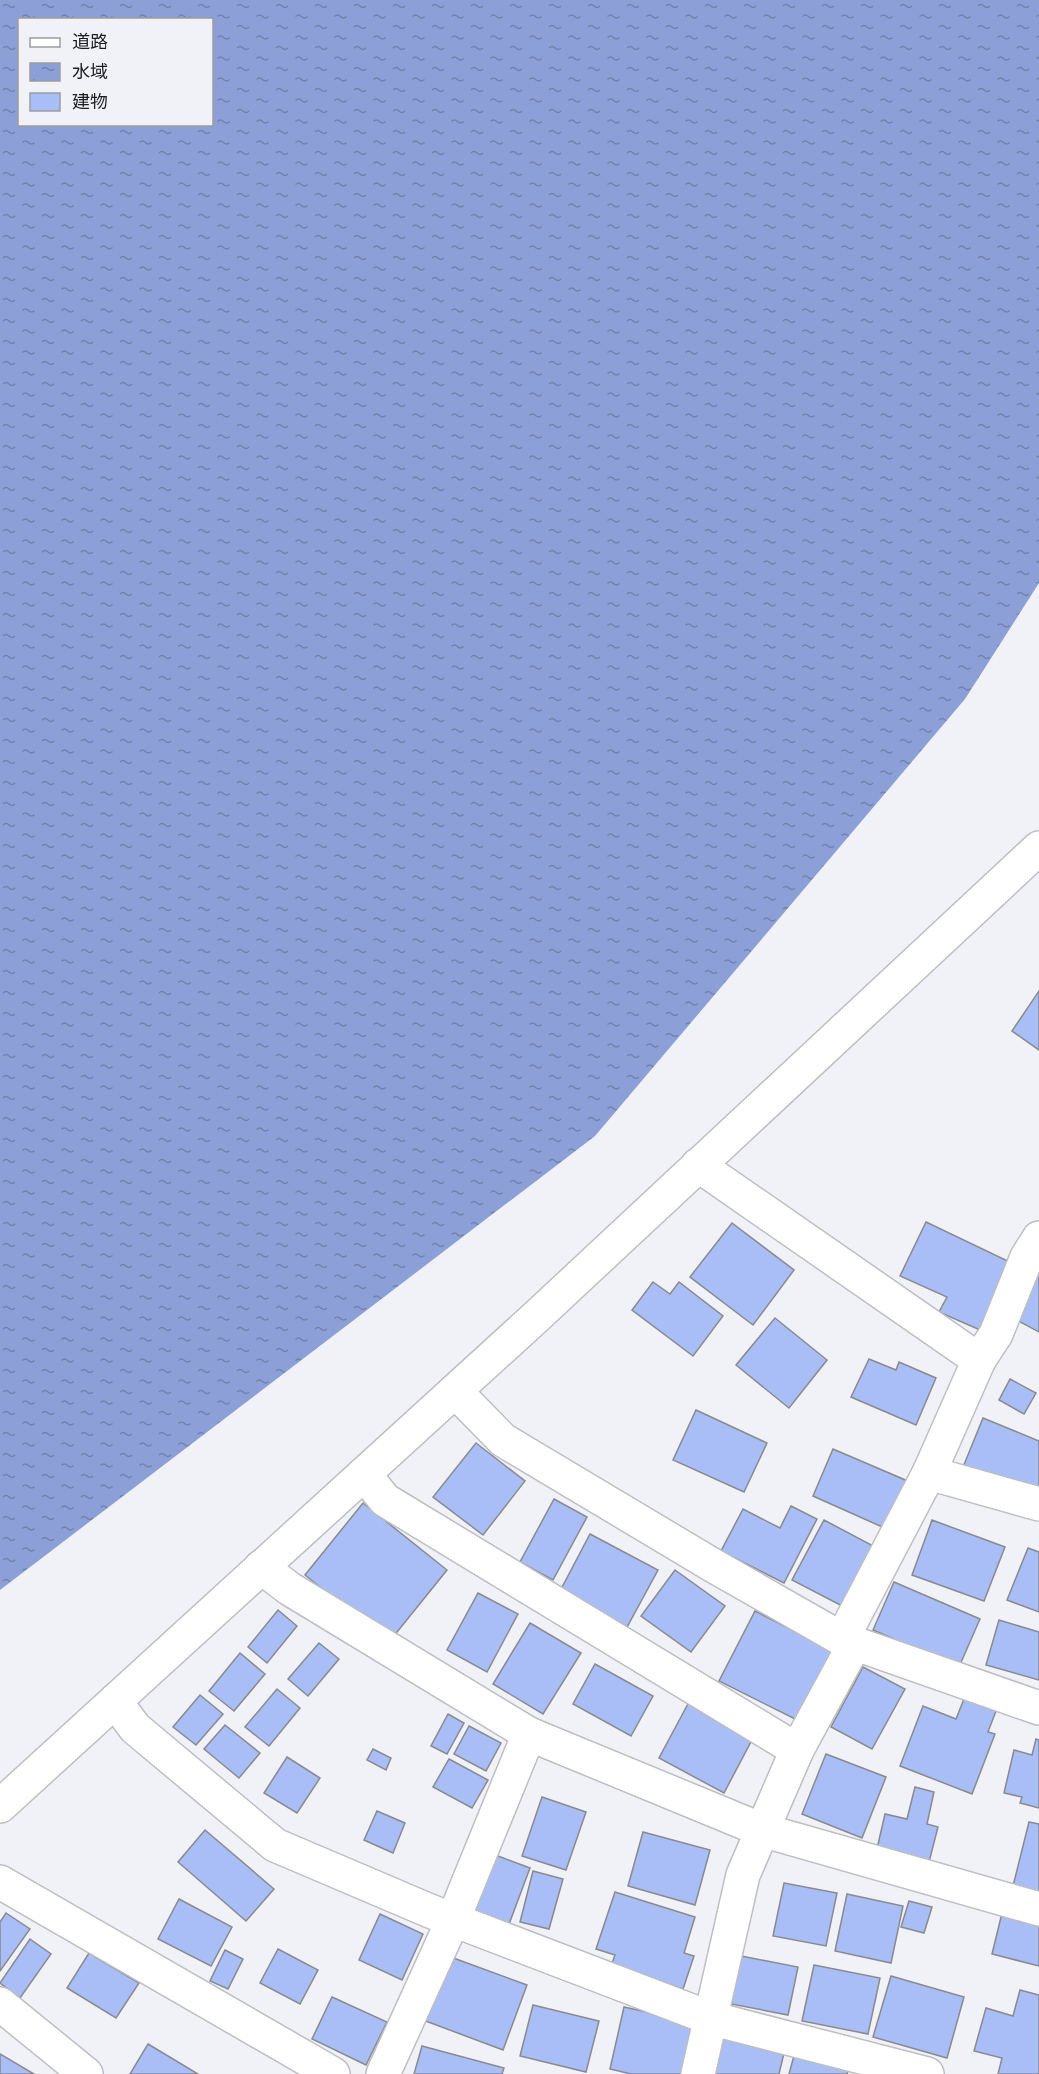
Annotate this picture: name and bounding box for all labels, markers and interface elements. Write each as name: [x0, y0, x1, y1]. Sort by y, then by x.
legend: [18, 18, 213, 126]
text: 道路: [72, 31, 108, 52]
text: 水域: [72, 61, 108, 82]
text: 建物: [72, 91, 108, 112]

